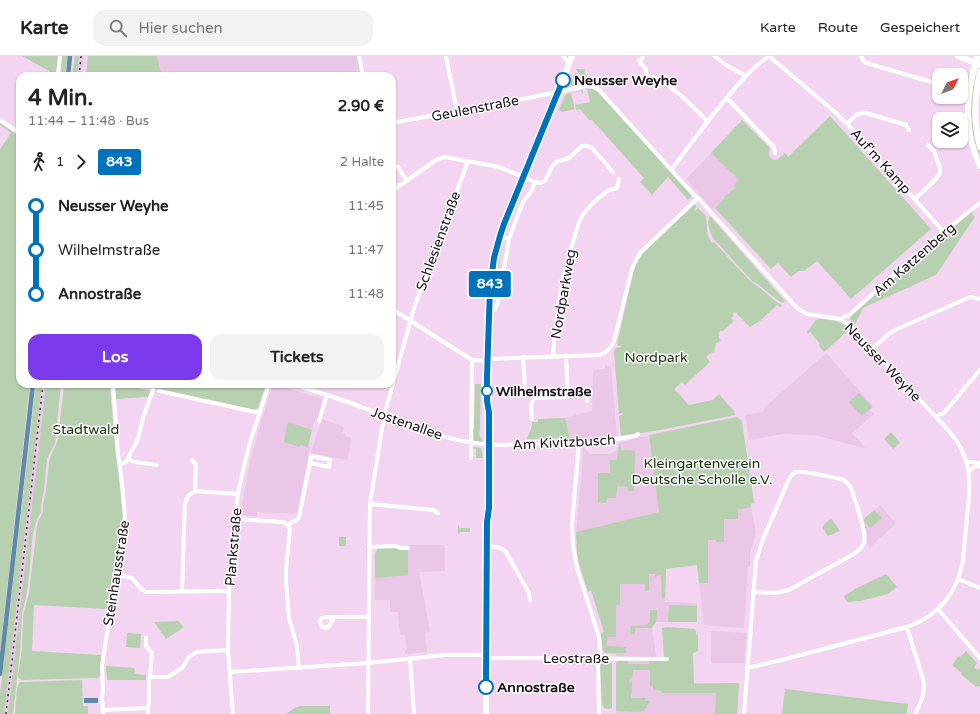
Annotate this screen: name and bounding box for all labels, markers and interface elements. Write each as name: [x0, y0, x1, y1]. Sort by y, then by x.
search box: [93, 10, 373, 46]
text: Karte: [20, 17, 69, 39]
icon: search: [107, 17, 129, 39]
text: Hier suchen: [139, 19, 223, 37]
text: Karte: [760, 19, 796, 36]
text: Route: [818, 19, 858, 36]
text: Gespeichert: [880, 19, 960, 36]
north arrow: [932, 68, 968, 104]
map controls: [932, 68, 968, 148]
marker: Neusser Weyhe: [555, 72, 571, 88]
place label: Neusser Weyhe: [574, 72, 677, 89]
text: 4 Min.: [28, 85, 93, 111]
street label: Geulenstraße: [430, 92, 520, 125]
text: 2.90 €: [338, 97, 384, 115]
button: layers: [932, 112, 968, 148]
text: 11:44 – 11:48 · Bus: [28, 113, 149, 129]
street label: Auf'm Kamp: [847, 125, 915, 198]
icon: walk: [28, 151, 50, 173]
icon: forward: [70, 151, 92, 173]
text: 843: [106, 153, 133, 170]
text: 1: [56, 154, 64, 170]
text: 2 Halte: [340, 154, 384, 170]
street label: Schlesienstraße: [413, 189, 464, 293]
text: Neusser Weyhe: [58, 197, 169, 215]
text: 11:45: [348, 198, 384, 214]
street label: Am Katzenberg: [870, 219, 959, 300]
text: Wilhelmstraße: [58, 241, 160, 259]
text: 11:47: [348, 242, 384, 258]
street label: Nordparkweg: [547, 248, 580, 340]
line badge: 843: [467, 271, 513, 297]
text: 843: [477, 275, 503, 292]
text: Annostraße: [58, 285, 141, 303]
text: 11:48: [348, 286, 384, 302]
street label: Neusser Weyhe: [841, 319, 925, 405]
button: Los: [28, 334, 202, 380]
button: Tickets: [210, 334, 384, 380]
park label: Nordpark: [624, 349, 688, 366]
place label: Wilhelmstraße: [496, 383, 592, 400]
marker: Wilhelmstraße: [481, 385, 493, 397]
street label: Jostenallee: [369, 403, 445, 444]
park label: Stadtwald: [53, 421, 119, 438]
street label: Am Kivitzbusch: [512, 431, 616, 454]
park label: Kleingartenverein Deutsche Scholle e.V.: [631, 455, 773, 488]
street label: Plankstraße: [222, 507, 245, 587]
street label: Steinhausstraße: [100, 519, 133, 627]
street label: Leostraße: [543, 650, 609, 667]
marker: Annostraße: [478, 679, 494, 695]
place label: Annostraße: [497, 679, 575, 696]

